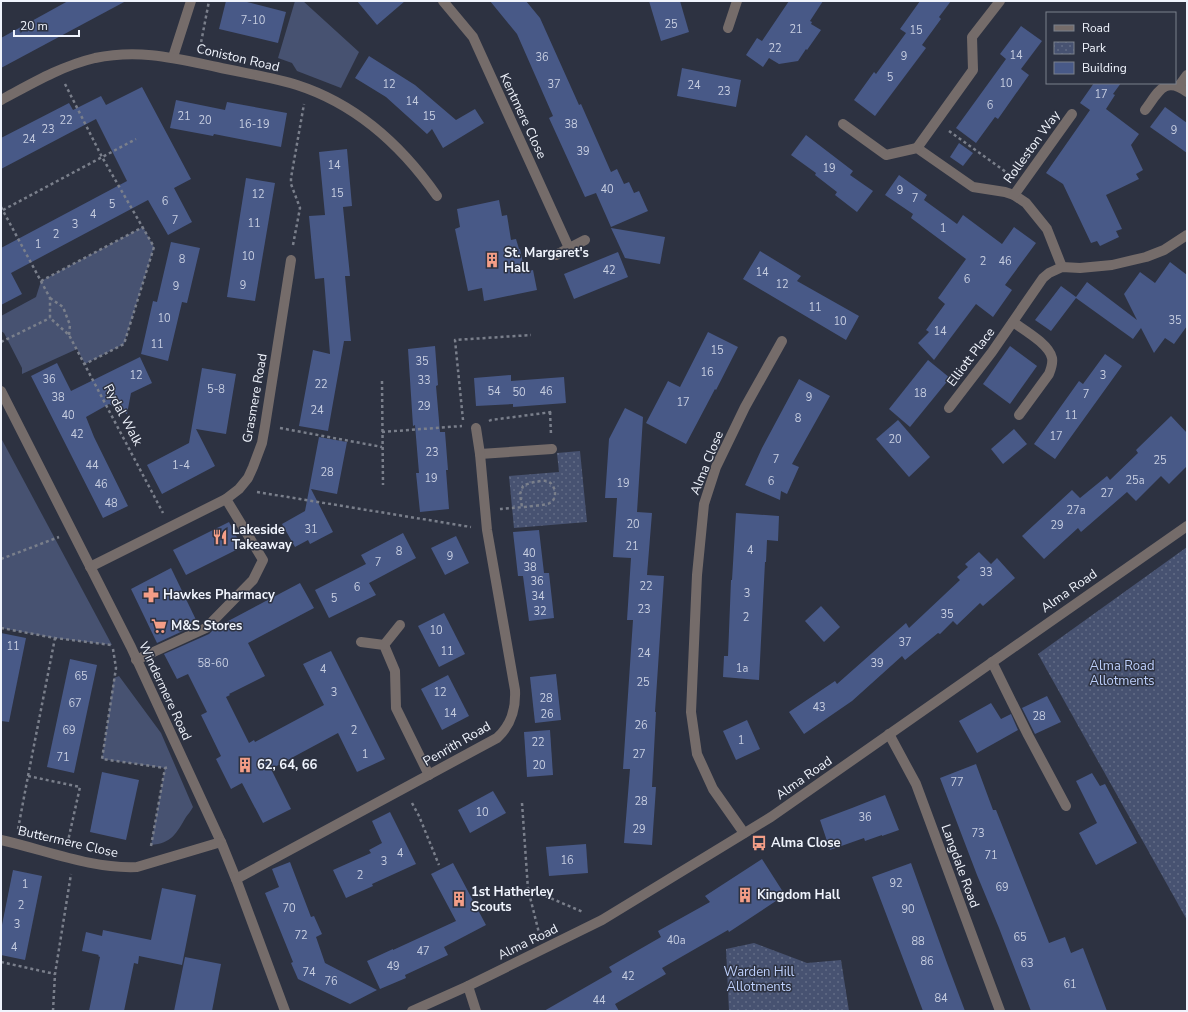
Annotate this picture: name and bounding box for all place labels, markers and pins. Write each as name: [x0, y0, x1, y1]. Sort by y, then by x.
place label: St. Margaret's Hall: [504, 244, 589, 277]
building icon: St. Margaret's Hall: [483, 251, 501, 269]
place label: Lakeside Takeaway: [232, 521, 292, 554]
restaurant icon: Lakeside Takeaway: [211, 528, 229, 546]
pharmacy icon: Hawkes Pharmacy: [142, 586, 160, 604]
place label: Hawkes Pharmacy: [163, 586, 275, 604]
supermarket icon: M&S Stores: [150, 617, 168, 635]
place label: M&S Stores: [171, 617, 242, 635]
building icon: 62, 64, 66: [236, 756, 254, 774]
place label: 62, 64, 66: [257, 756, 317, 774]
bus stop icon: Alma Close: [750, 834, 768, 852]
place label: Alma Close: [771, 834, 841, 852]
place label: 1st Hatherley Scouts: [471, 883, 554, 916]
building icon: Kingdom Hall: [736, 886, 754, 904]
place label: Kingdom Hall: [757, 886, 841, 904]
building icon: 1st Hatherley Scouts: [450, 890, 468, 908]

